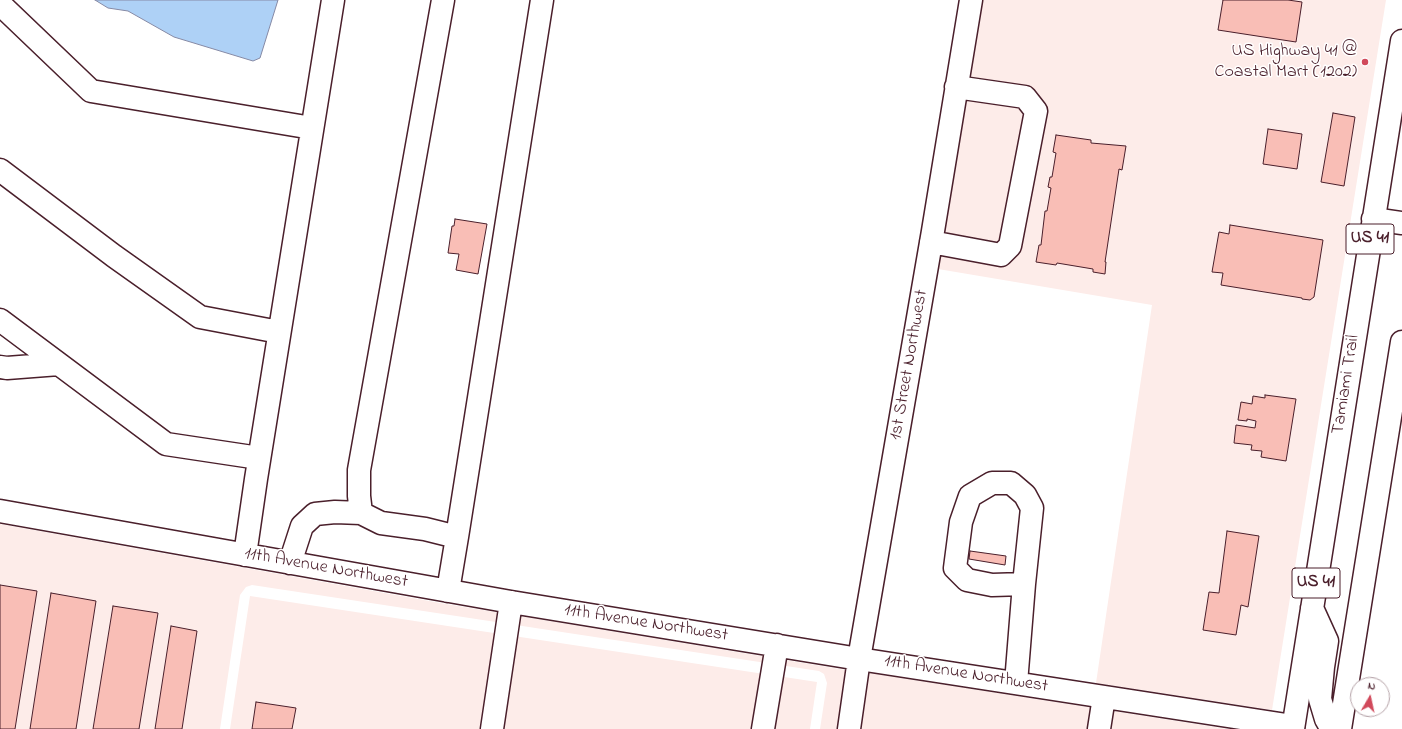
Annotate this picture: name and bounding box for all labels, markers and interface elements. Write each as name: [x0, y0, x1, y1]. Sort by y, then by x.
place label: US Highway 41 @ Coastal Mart (1202): [1215, 41, 1357, 84]
marker: US Highway 41 @ Coastal Mart (1202): [1360, 57, 1370, 67]
road number: US 41: [1346, 224, 1394, 254]
street label: 1st Street Northwest: [886, 288, 934, 442]
street label: Tamiami Trail: [1328, 334, 1366, 436]
street label: 11th Avenue Northwest: [243, 544, 409, 594]
road number: US 41: [1292, 568, 1340, 598]
street label: 11th Avenue Northwest: [563, 600, 729, 648]
street label: 11th Avenue Northwest: [883, 651, 1049, 699]
north arrow: [1350, 677, 1390, 717]
text: N: [1367, 678, 1377, 695]

